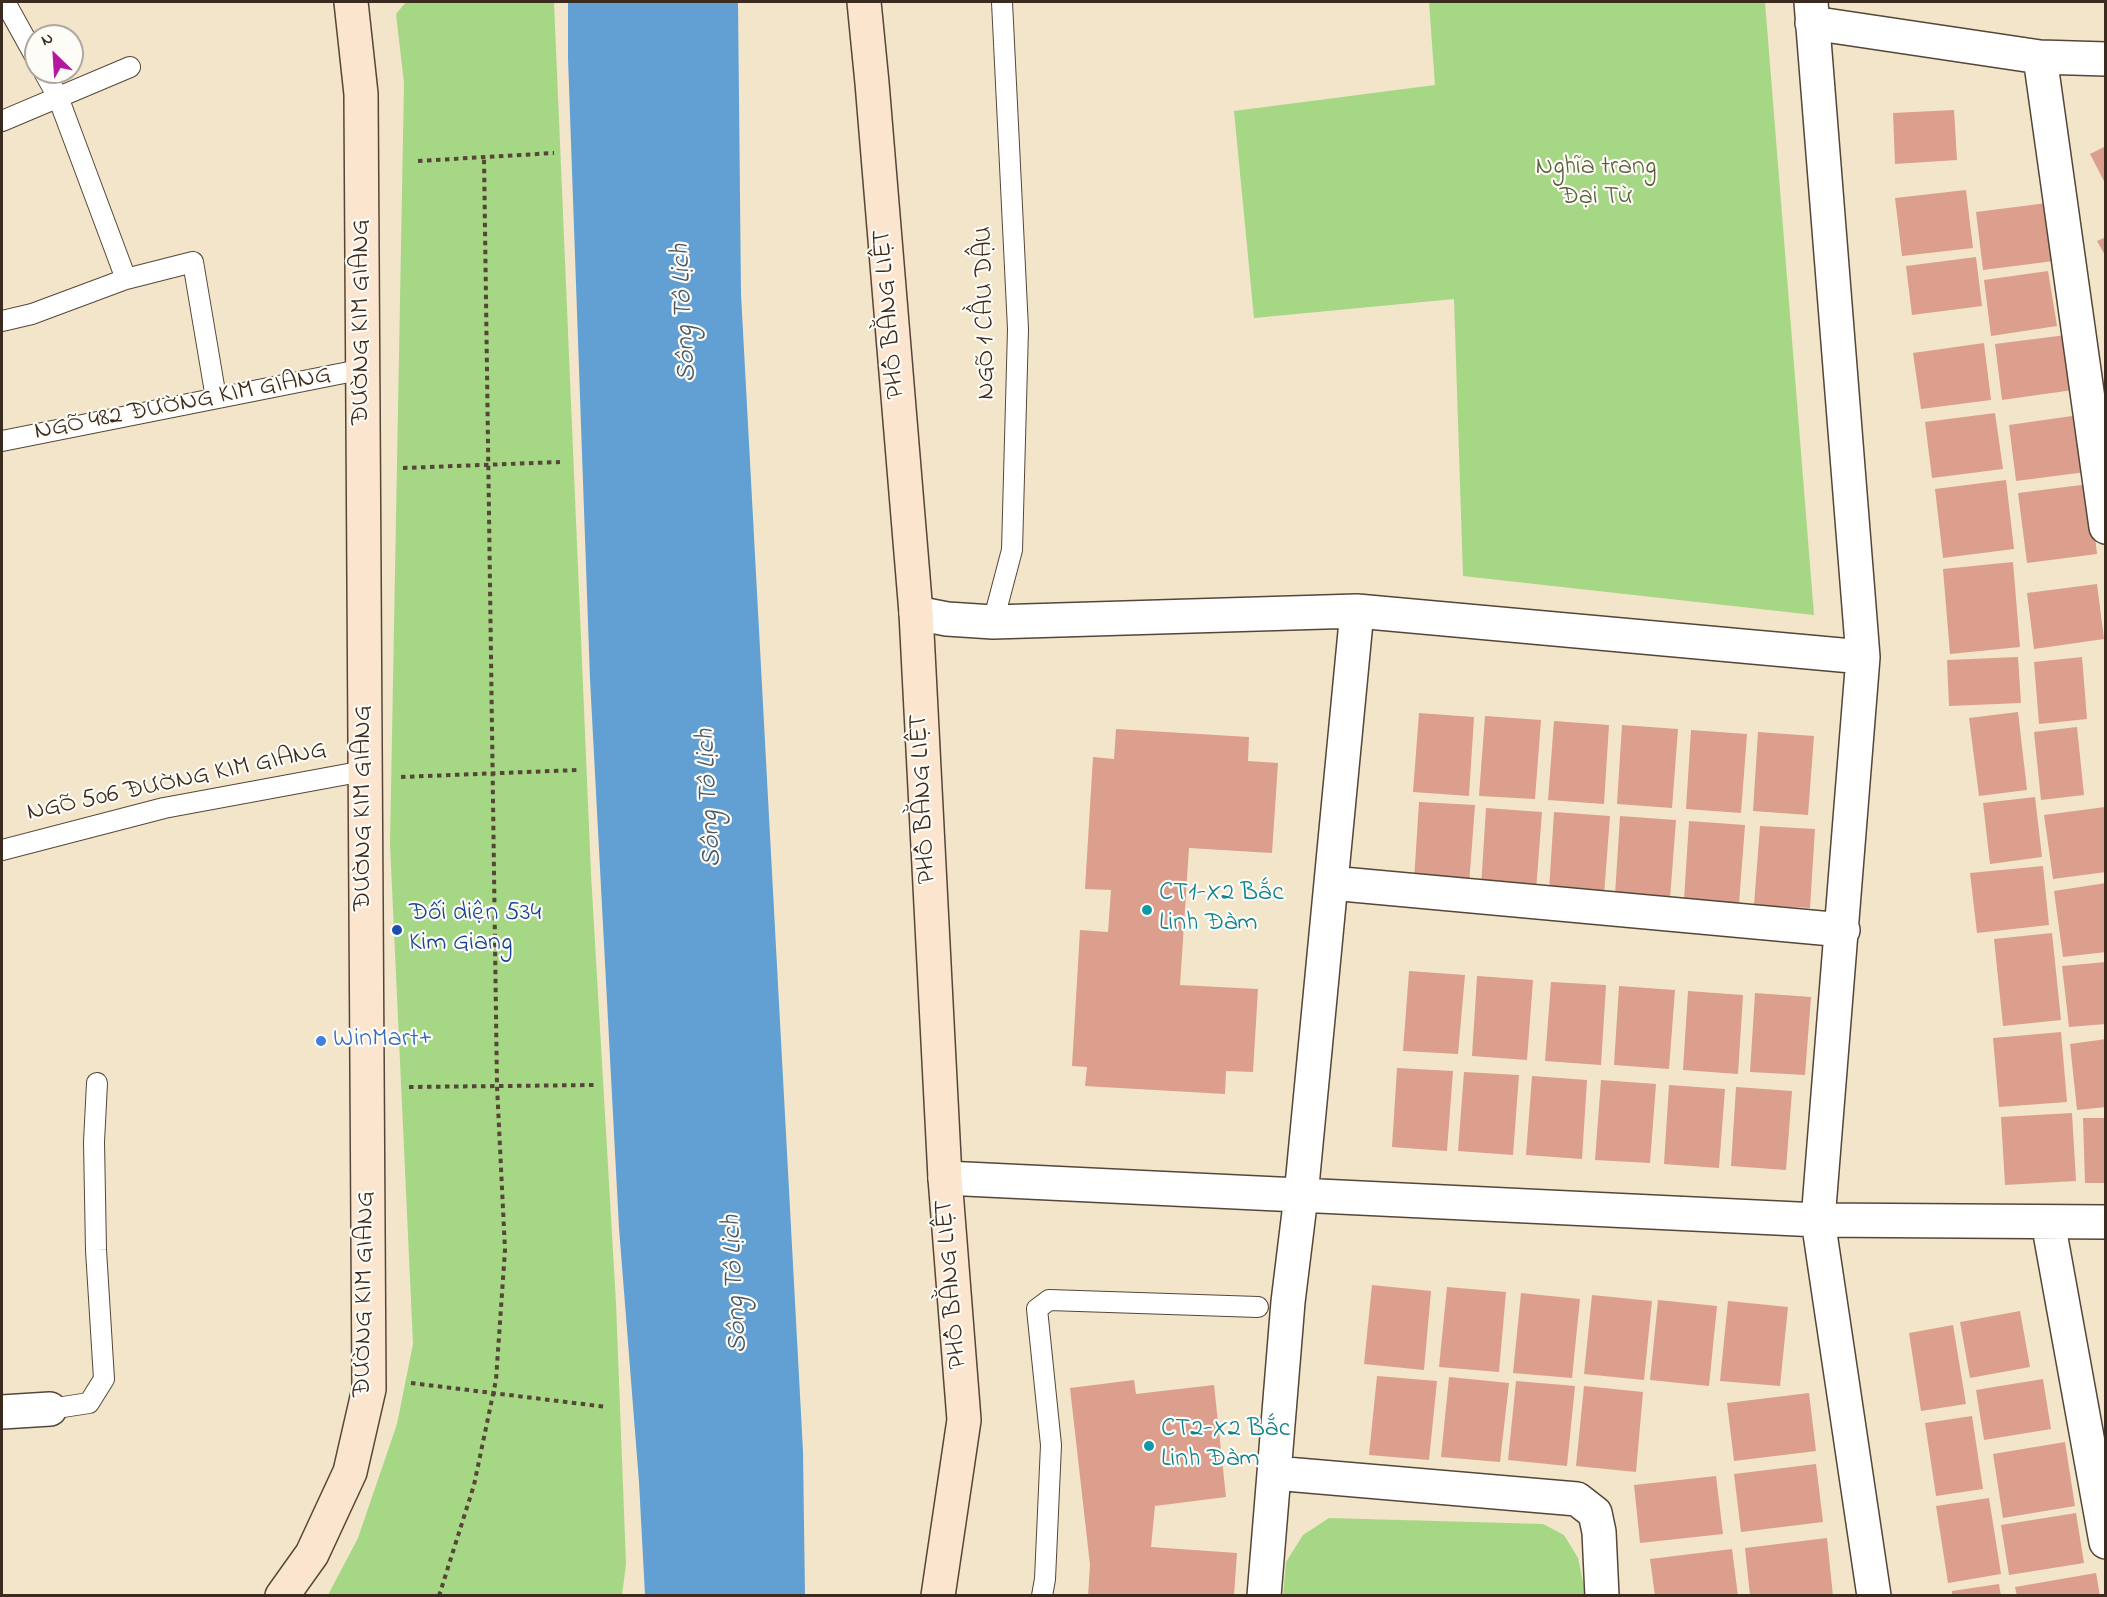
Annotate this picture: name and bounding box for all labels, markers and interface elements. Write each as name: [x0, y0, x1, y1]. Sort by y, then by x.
north arrow: [24, 24, 84, 84]
text: N: [37, 26, 57, 53]
park label: Nghĩa trang Đại Từ: [1535, 153, 1657, 214]
street label: ĐƯỜNG KIM GIANG: [347, 219, 379, 425]
street label: NGÕ 1 CẦU DẬU: [970, 226, 1004, 400]
street label: PHỐ BẰNG LIỆT: [868, 228, 914, 400]
water label: Sông Tô Lịch: [666, 243, 706, 383]
street label: NGÕ 482 ĐƯỜNG KIM GIANG: [32, 361, 334, 449]
street label: ĐƯỜNG KIM GIANG: [349, 705, 381, 911]
street label: PHỐ BẰNG LIỆT: [905, 713, 945, 885]
water label: Sông Tô Lịch: [691, 728, 731, 868]
street label: NGÕ 506 ĐƯỜNG KIM GIANG: [24, 736, 330, 830]
place label: CT1-X2 Bắc Linh Đàm: [1159, 879, 1284, 940]
place label: Đối diện 534 Kim Giang: [409, 899, 541, 960]
marker: CT1-X2 Bắc Linh Đàm: [1140, 903, 1154, 917]
marker: Đối diện 534 Kim Giang: [390, 923, 404, 937]
place label: WinMart+: [333, 1025, 432, 1057]
marker: WinMart+: [314, 1034, 328, 1048]
street label: ĐƯỜNG KIM GIANG: [349, 1191, 383, 1397]
street label: PHỐ BẰNG LIỆT: [930, 1198, 976, 1370]
water label: Sông Tô Lịch: [717, 1214, 757, 1354]
place label: CT2-X2 Bắc Linh Đàm: [1161, 1415, 1290, 1476]
marker: CT2-X2 Bắc Linh Đàm: [1142, 1439, 1156, 1453]

